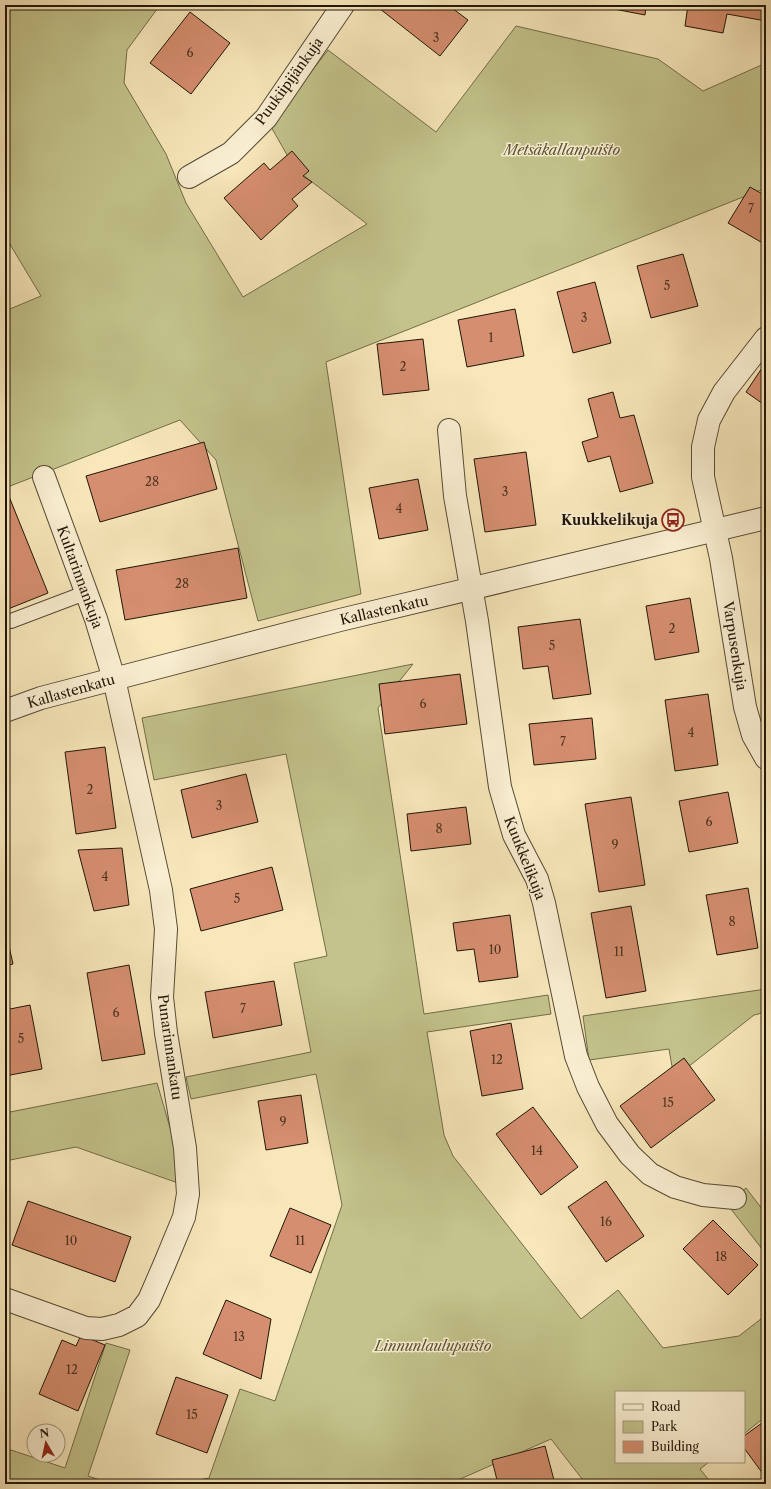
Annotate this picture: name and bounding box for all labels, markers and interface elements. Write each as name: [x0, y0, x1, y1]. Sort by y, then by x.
house number: 3: [433, 30, 439, 45]
street label: Puukiipijänkuja: [251, 33, 327, 128]
house number: 6: [186, 45, 194, 60]
park label: Metsäkallanpuisto: [502, 141, 620, 159]
house number: 7: [748, 201, 754, 216]
house number: 5: [664, 278, 670, 293]
house number: 3: [581, 310, 587, 325]
house number: 1: [488, 330, 494, 345]
house number: 2: [400, 359, 407, 374]
house number: 28: [145, 474, 159, 489]
house number: 3: [502, 484, 508, 499]
house number: 4: [396, 501, 403, 516]
bus stop icon: Kuukkelikuja: [660, 507, 686, 533]
place label: Kuukkelikuja: [561, 511, 659, 529]
street label: Kultarinnankuja: [53, 523, 107, 631]
house number: 28: [175, 576, 189, 591]
street label: Kallastenkatu: [338, 591, 430, 629]
street label: Varpusenkuja: [719, 599, 751, 693]
house number: 2: [669, 621, 676, 636]
house number: 5: [549, 638, 555, 653]
street label: Kallastenkatu: [25, 670, 117, 712]
house number: 6: [419, 696, 427, 711]
house number: 4: [688, 725, 695, 740]
house number: 7: [560, 734, 566, 749]
house number: 2: [87, 782, 94, 797]
house number: 3: [216, 798, 222, 813]
street label: Kuukkelikuja: [500, 814, 550, 903]
house number: 6: [705, 814, 713, 829]
house number: 8: [435, 821, 443, 836]
house number: 9: [611, 837, 619, 852]
house number: 4: [102, 869, 109, 884]
house number: 5: [234, 891, 240, 906]
house number: 8: [728, 914, 736, 929]
house number: 10: [489, 942, 501, 957]
house number: 11: [614, 944, 624, 959]
street label: Punarinnankatu: [154, 993, 186, 1101]
house number: 7: [240, 1001, 246, 1016]
house number: 6: [112, 1005, 120, 1020]
house number: 5: [18, 1031, 24, 1046]
house number: 12: [491, 1052, 503, 1067]
house number: 15: [662, 1095, 674, 1110]
house number: 9: [279, 1114, 287, 1129]
house number: 14: [531, 1143, 543, 1158]
house number: 16: [600, 1214, 612, 1229]
house number: 10: [65, 1233, 77, 1248]
house number: 11: [295, 1233, 305, 1248]
house number: 18: [715, 1249, 727, 1264]
house number: 13: [233, 1329, 245, 1344]
park label: Linnunlaulupuisto: [373, 1337, 492, 1355]
house number: 12: [66, 1362, 78, 1377]
legend: [615, 1391, 745, 1463]
text: Road: [651, 1399, 681, 1414]
house number: 15: [186, 1407, 198, 1422]
text: Park: [651, 1419, 678, 1434]
north arrow: [26, 1423, 66, 1463]
text: N: [39, 1425, 51, 1441]
text: Building: [651, 1439, 699, 1454]

